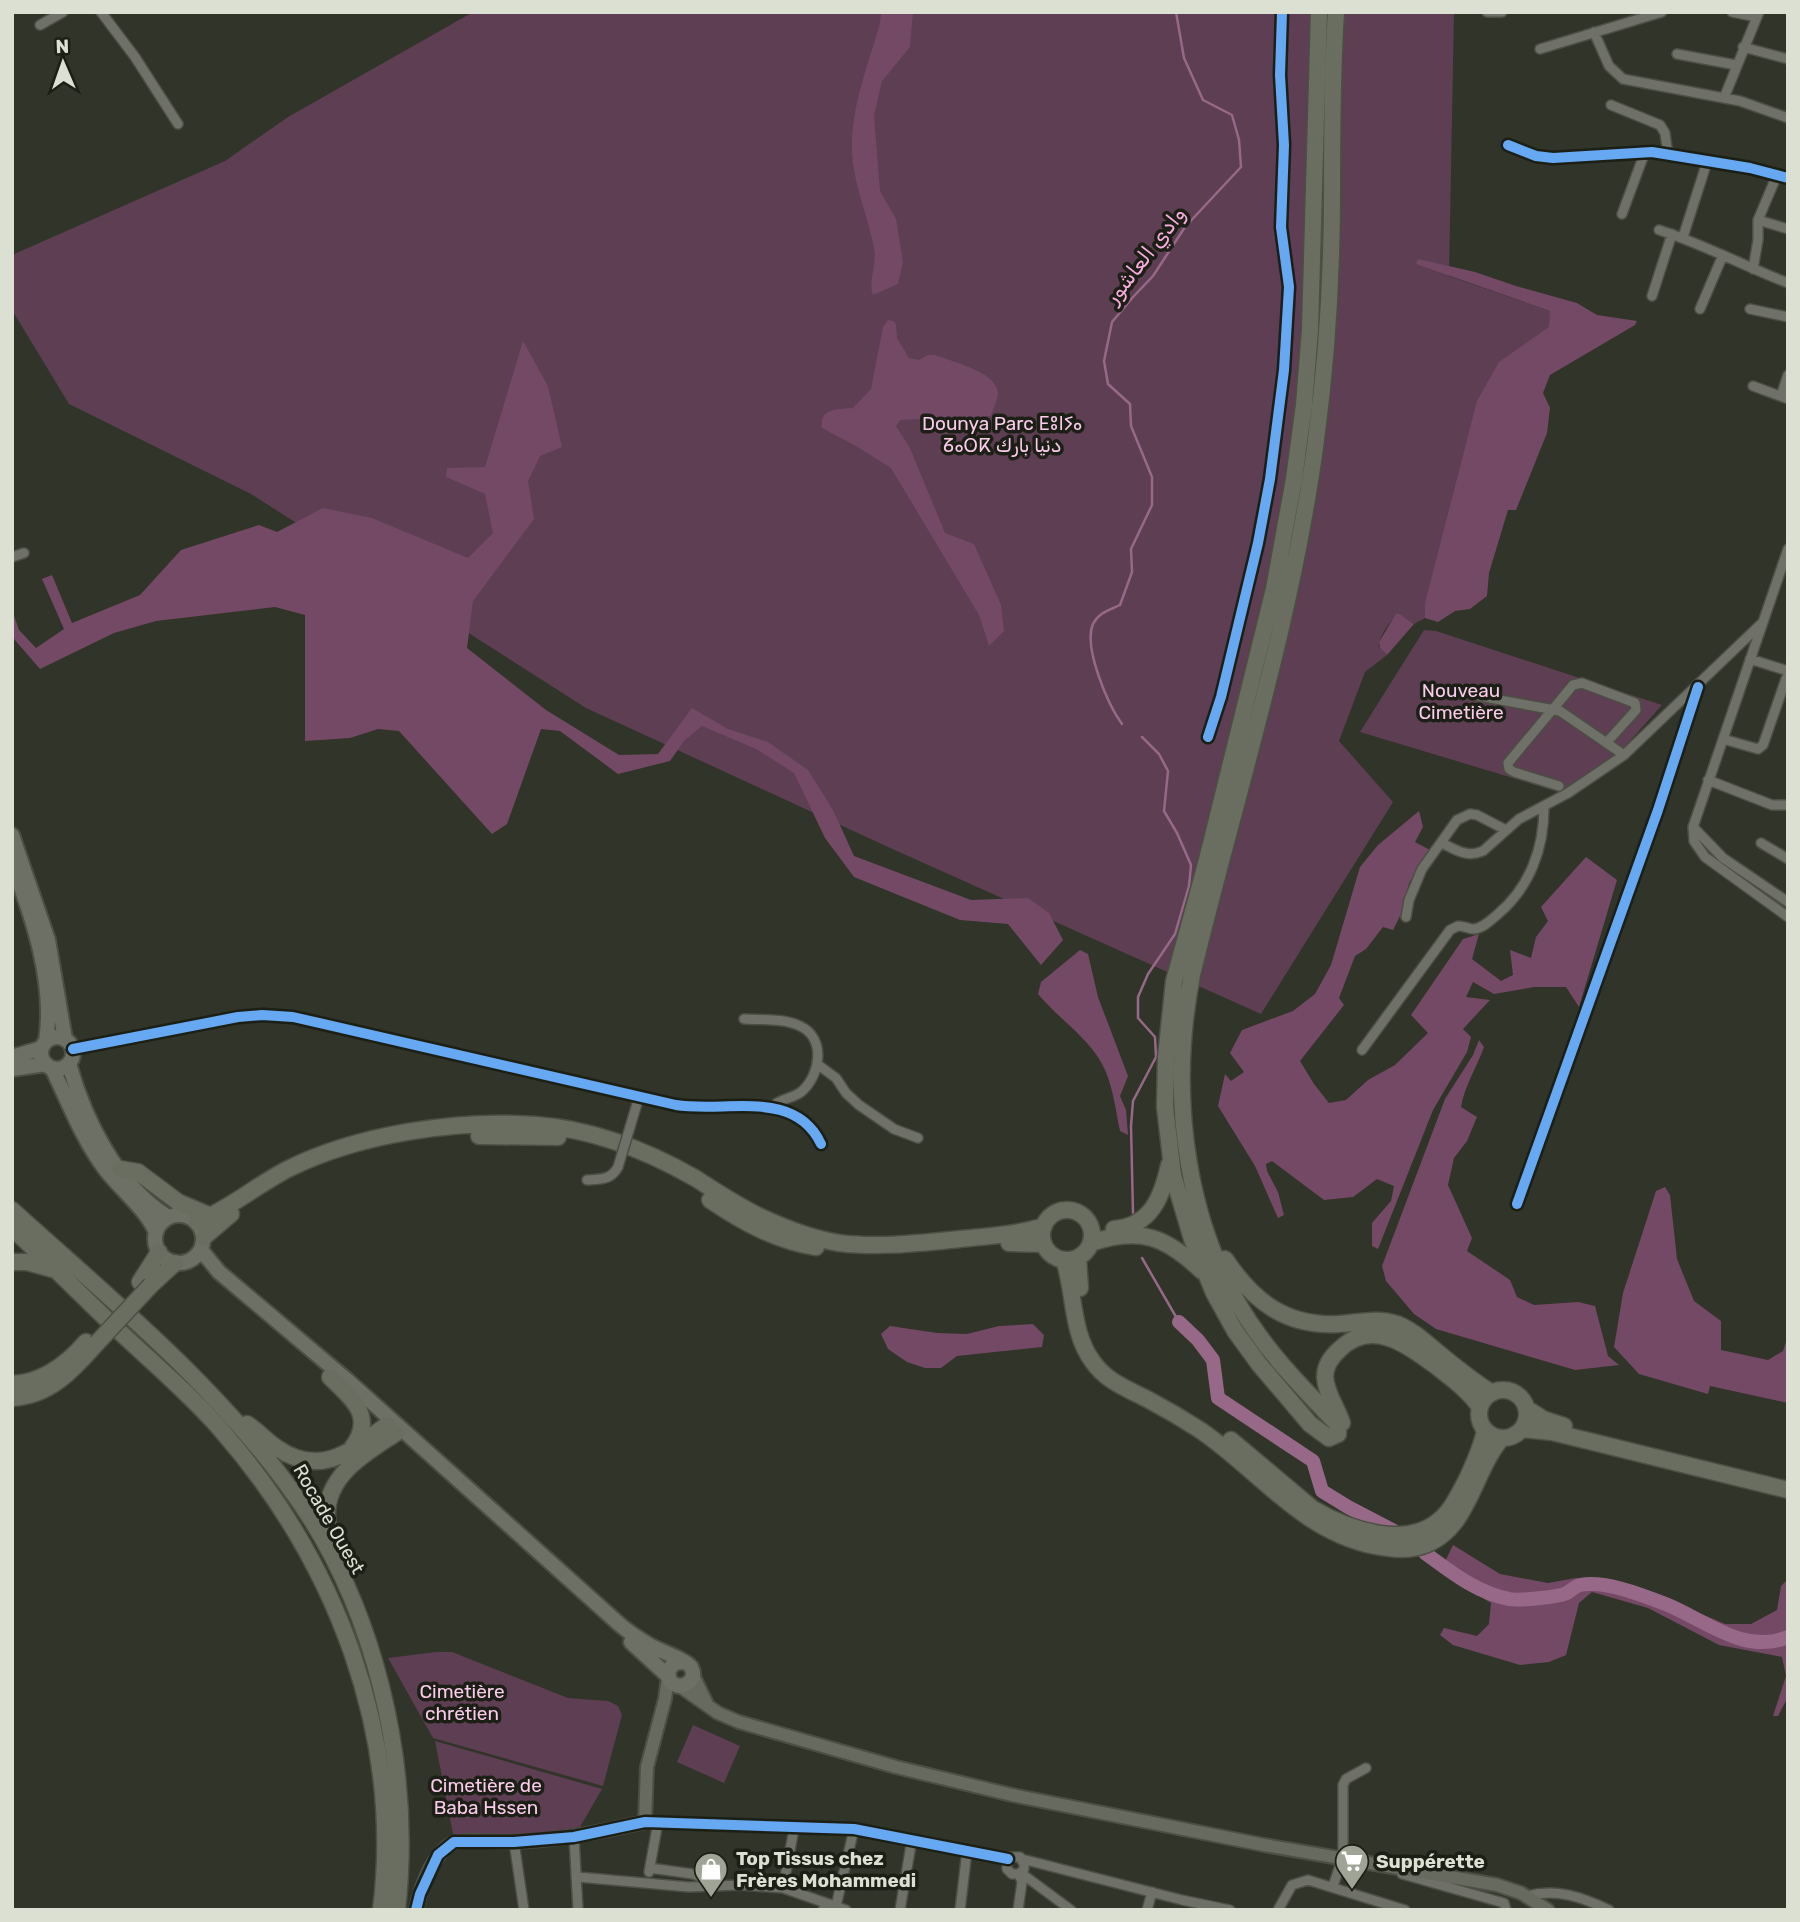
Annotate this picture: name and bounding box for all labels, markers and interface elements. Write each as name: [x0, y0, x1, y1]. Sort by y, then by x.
north arrow: [28, 28, 98, 98]
text: N: [55, 35, 70, 58]
water label: وادي العاشور: [1098, 202, 1192, 311]
park label: Dounya Parc ⴹⵓⵏⵢⴰ ⵒⴰⵔⴽ دنيا بارك: [922, 412, 1082, 457]
park label: Nouveau Cimetière: [1418, 679, 1504, 724]
street label: Rocade Ouest: [288, 1460, 370, 1578]
park label: Cimetière chrétien: [419, 1680, 505, 1725]
park label: Cimetière de Baba Hssen: [430, 1774, 542, 1819]
supermarket icon: Suppérette: [1333, 1842, 1371, 1891]
place label: Top Tissus chez Frères Mohammedi: [736, 1847, 916, 1892]
shop icon: Top Tissus chez Frères Mohammedi: [692, 1850, 730, 1899]
place label: Suppérette: [1376, 1850, 1485, 1873]

